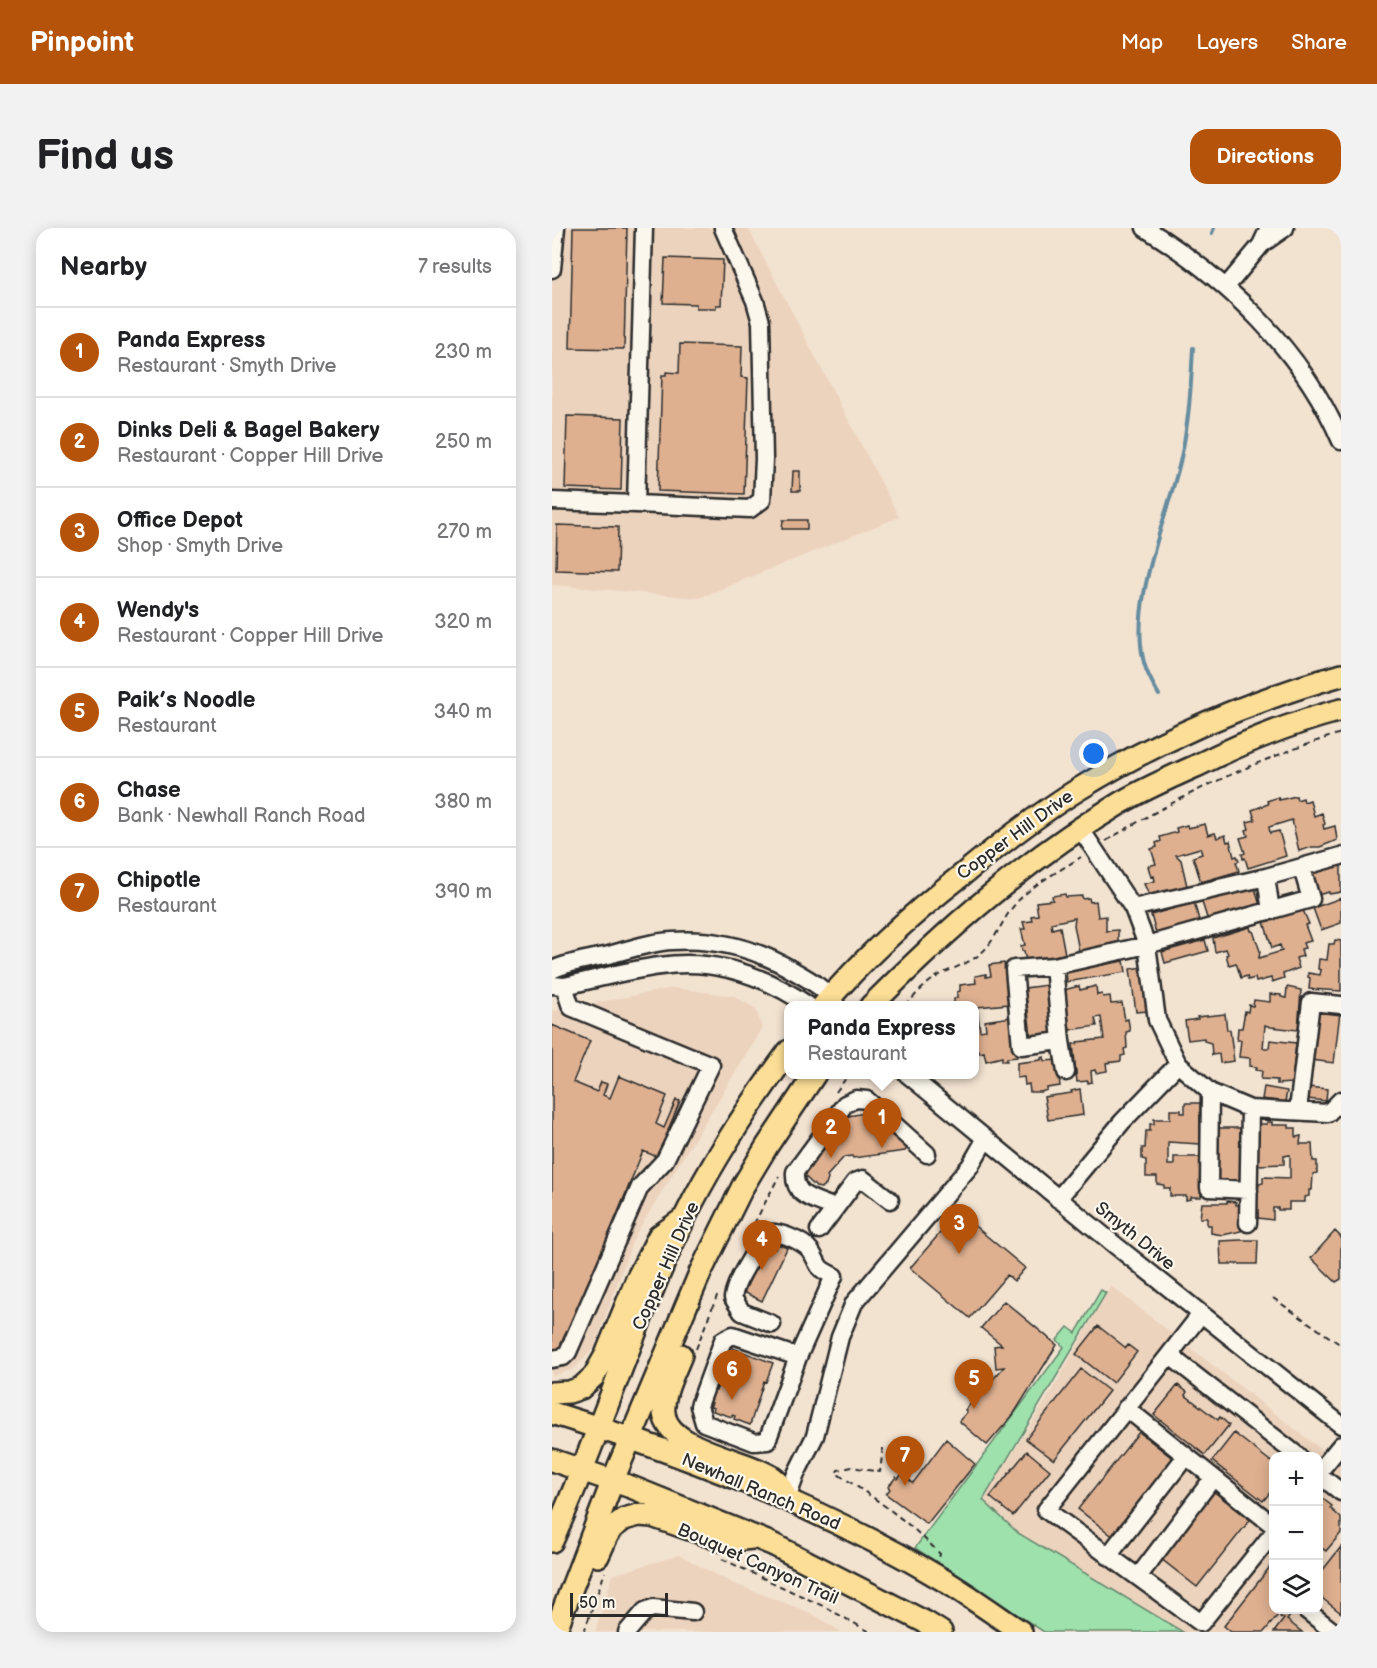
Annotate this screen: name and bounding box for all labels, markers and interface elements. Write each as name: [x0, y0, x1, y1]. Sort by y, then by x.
text: Pinpoint: [30, 26, 134, 59]
text: Map: [1121, 30, 1163, 55]
text: Layers: [1196, 30, 1258, 55]
text: Share: [1291, 30, 1347, 55]
button: Directions: [1190, 129, 1341, 184]
text: Find us: [36, 131, 174, 182]
text: Nearby: [60, 252, 147, 283]
text: 7 results: [418, 255, 492, 279]
text: Panda Express: [117, 327, 265, 354]
text: 1: [75, 340, 84, 364]
text: 230 m: [435, 340, 492, 364]
text: Restaurant · Smyth Drive: [117, 354, 336, 378]
text: Dinks Deli & Bagel Bakery: [117, 417, 380, 444]
text: 2: [74, 430, 85, 454]
text: 250 m: [435, 430, 492, 454]
text: Restaurant · Copper Hill Drive: [117, 444, 383, 468]
text: Office Depot: [117, 507, 243, 534]
text: 3: [74, 520, 85, 544]
text: 270 m: [437, 520, 492, 544]
text: Shop · Smyth Drive: [117, 534, 283, 558]
text: Wendy's: [117, 597, 199, 624]
text: 4: [74, 610, 85, 634]
text: 320 m: [434, 610, 492, 634]
text: Restaurant · Copper Hill Drive: [117, 624, 383, 648]
text: Paik’s Noodle: [117, 687, 256, 714]
text: 5: [74, 700, 85, 724]
text: 340 m: [434, 700, 492, 724]
text: Restaurant: [117, 714, 217, 738]
your location: [1079, 739, 1108, 768]
text: Chase: [117, 777, 181, 804]
street label: Copper Hill Drive: [953, 786, 1077, 884]
text: 6: [73, 790, 86, 814]
text: 380 m: [434, 790, 492, 814]
text: Bank · Newhall Ranch Road: [117, 804, 365, 828]
text: Chipotle: [117, 867, 201, 894]
text: 7: [74, 880, 85, 904]
text: 390 m: [434, 880, 492, 904]
text: Restaurant: [117, 894, 217, 918]
popup: [784, 1001, 979, 1079]
text: Panda Express: [807, 1015, 956, 1042]
text: Restaurant: [807, 1042, 907, 1066]
pin: 1: [862, 1098, 902, 1148]
pin: 2: [812, 1108, 850, 1158]
street label: Smyth Drive: [1091, 1197, 1179, 1275]
street label: Copper Hill Drive: [628, 1198, 704, 1334]
pin: 3: [940, 1204, 978, 1254]
pin: 4: [742, 1220, 782, 1270]
pin: 6: [712, 1350, 752, 1400]
pin: 5: [954, 1360, 994, 1409]
pin: 7: [886, 1436, 924, 1486]
street label: Newhall Ranch Road: [678, 1449, 844, 1535]
map controls: [1269, 1452, 1323, 1614]
button: +: [1269, 1452, 1323, 1506]
button: −: [1269, 1506, 1323, 1560]
street label: Bouquet Canyon Trail: [674, 1519, 842, 1609]
button: layers: [1269, 1560, 1323, 1614]
scale bar: [570, 1590, 668, 1618]
text: 50 m: [579, 1594, 615, 1613]

